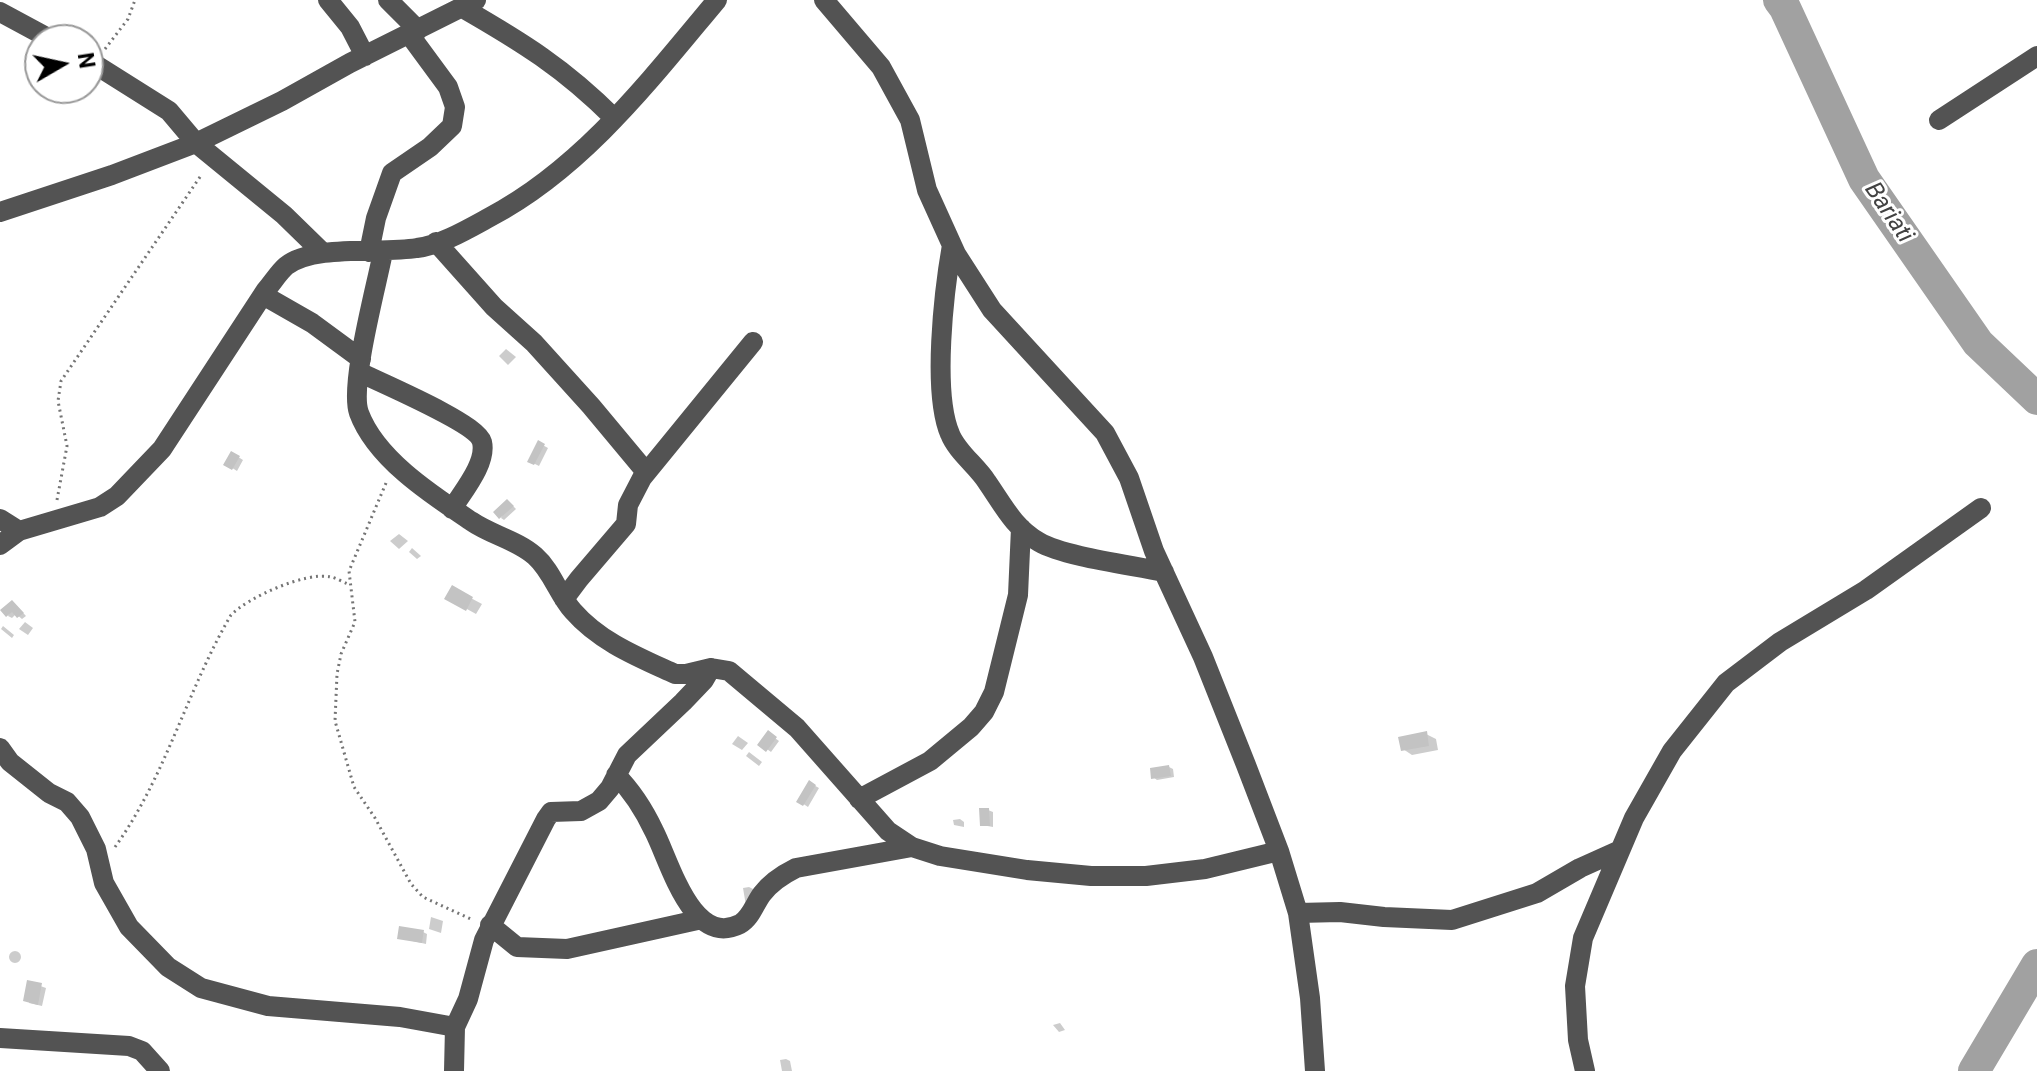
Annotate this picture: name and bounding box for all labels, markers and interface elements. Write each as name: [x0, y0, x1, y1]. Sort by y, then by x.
north arrow: [24, 24, 104, 104]
text: N: [73, 51, 100, 70]
water label: Bariati: [1857, 177, 1919, 249]

